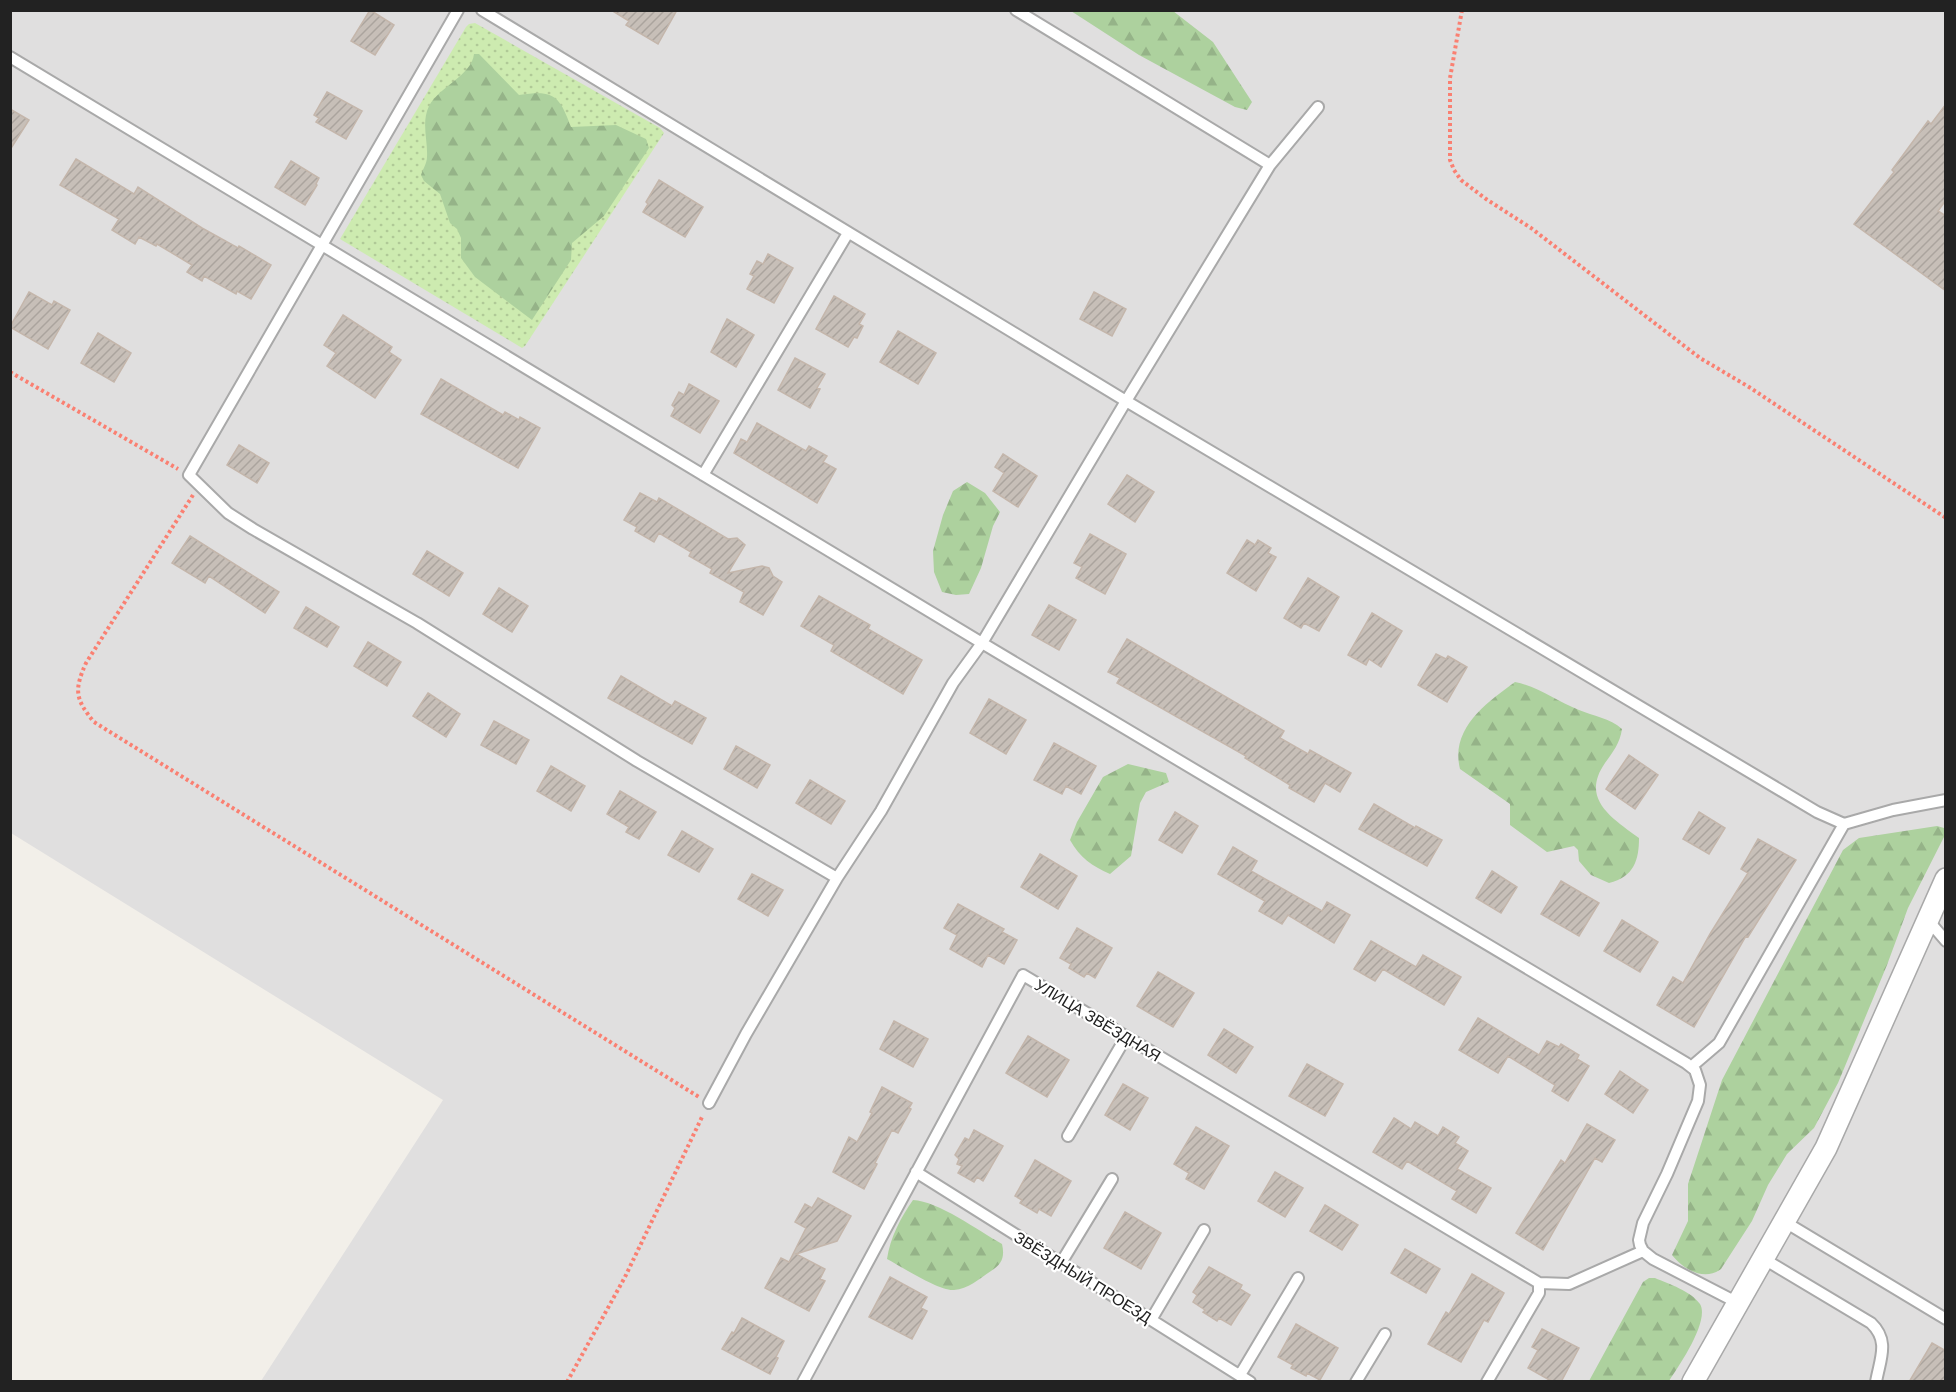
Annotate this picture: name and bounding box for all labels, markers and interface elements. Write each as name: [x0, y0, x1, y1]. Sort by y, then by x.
street label: УЛИЦА ЗВЁЗДНАЯ: [1031, 974, 1165, 1066]
street label: ЗВЁЗДНЫЙ ПРОЕЗД: [1010, 1227, 1155, 1328]

